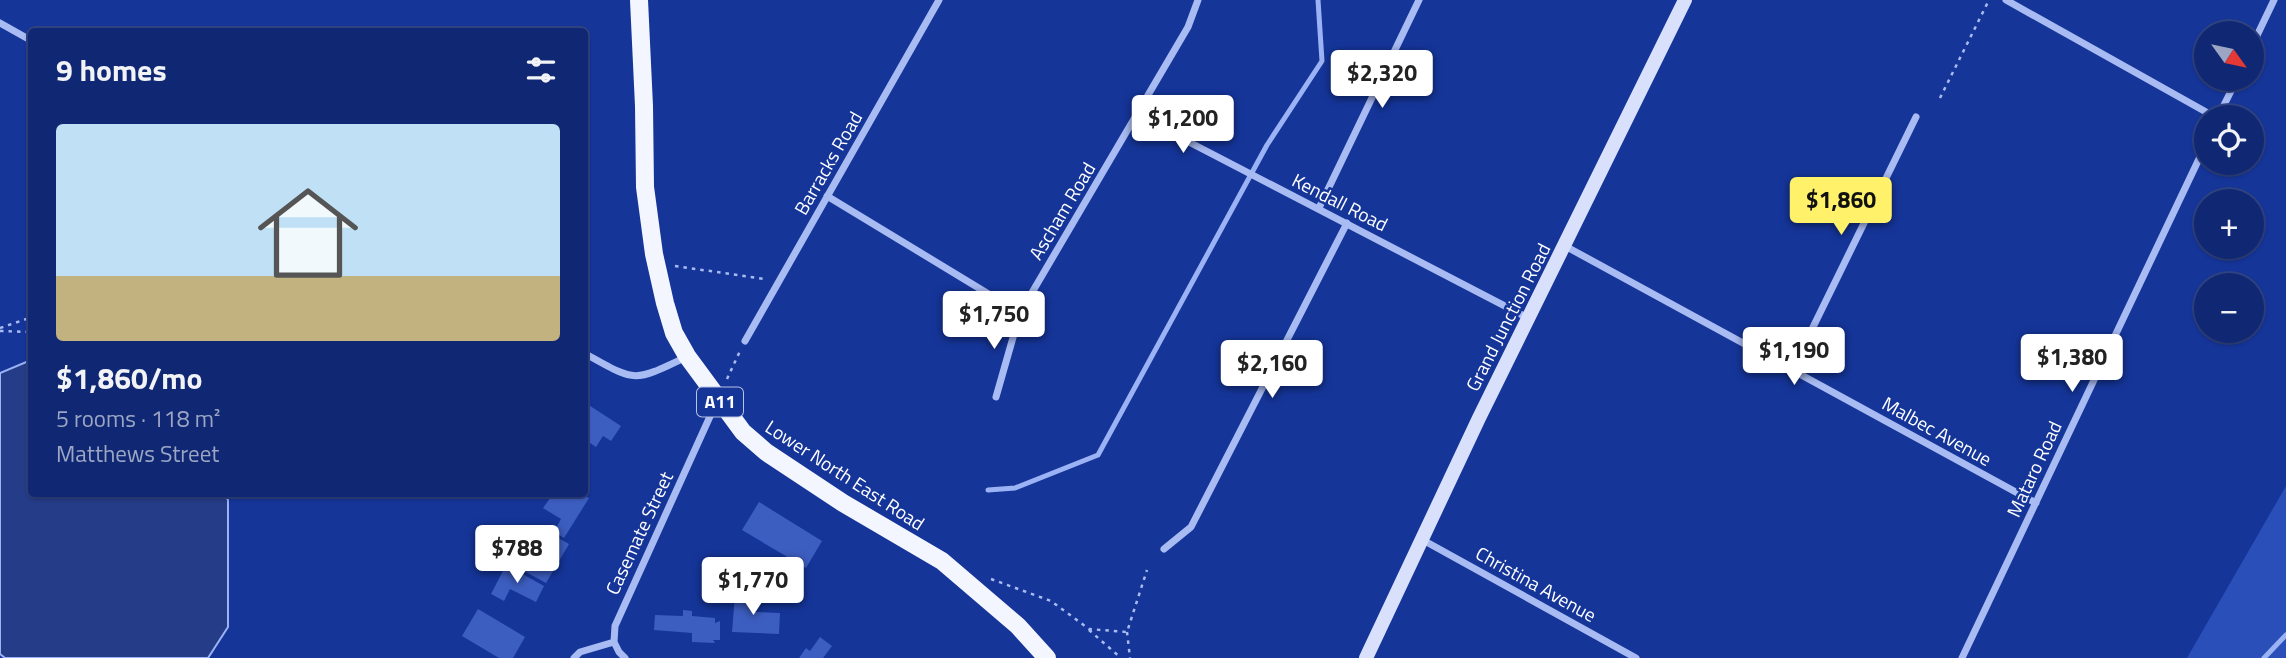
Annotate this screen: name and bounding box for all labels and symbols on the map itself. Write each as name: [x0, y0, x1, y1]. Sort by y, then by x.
north arrow: [2194, 21, 2264, 91]
pin: $2,320: [1325, 50, 1439, 110]
pin: $1,200: [1126, 96, 1240, 155]
street label: Barracks Road: [786, 106, 869, 220]
street label: Ascham Road: [1021, 156, 1102, 265]
street label: Kendall Road: [1287, 165, 1393, 238]
pin: $1,860: [1784, 177, 1898, 237]
street label: Grand Junction Road: [1458, 238, 1557, 396]
pin: $1,750: [937, 292, 1051, 351]
pin: $1,190: [1737, 328, 1851, 387]
pin: $1,380: [2015, 334, 2129, 394]
pin: $2,160: [1215, 340, 1329, 400]
road number: A11: [697, 388, 743, 416]
street label: Malbec Avenue: [1877, 388, 1997, 473]
street label: Lower North East Road: [760, 412, 931, 537]
street label: Mataro Road: [1999, 416, 2069, 522]
street label: Casemate Street: [597, 466, 680, 599]
pin: $788: [476, 526, 558, 585]
street label: Christina Avenue: [1470, 538, 1602, 629]
pin: $1,770: [696, 558, 810, 617]

